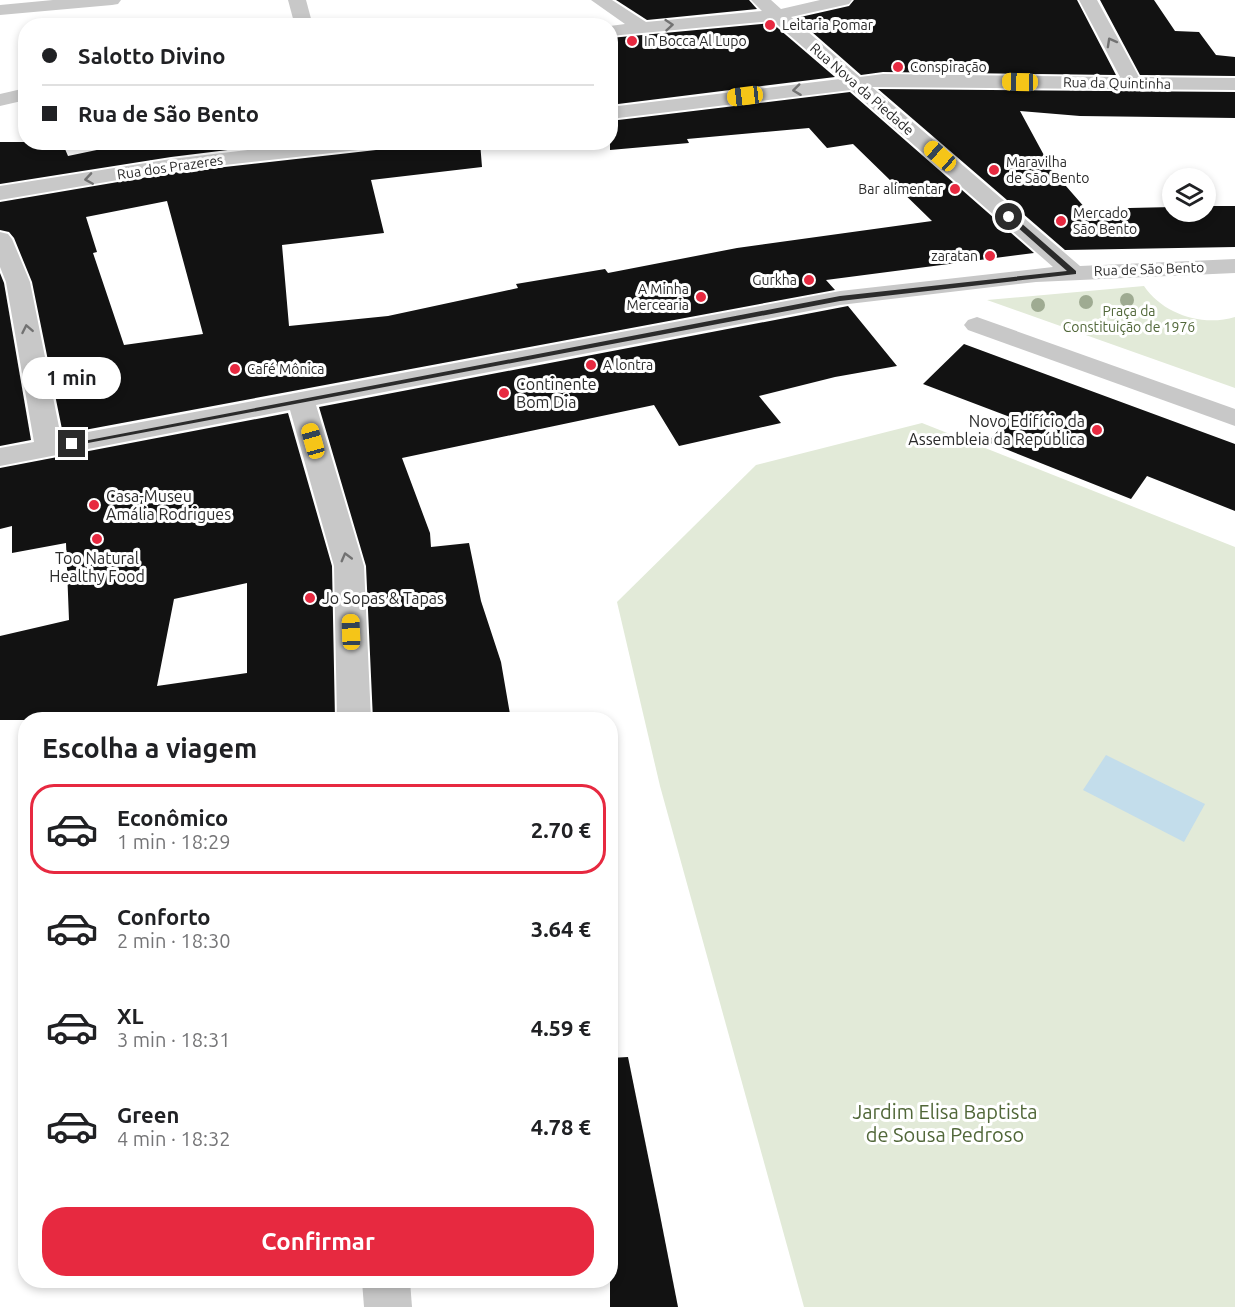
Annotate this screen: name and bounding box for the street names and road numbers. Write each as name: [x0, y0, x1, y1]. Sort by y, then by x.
street label: Rua Nova da Piedade: [807, 40, 917, 138]
street label: Rua da Quintinha: [1063, 74, 1171, 92]
street label: Rua dos Prazeres: [116, 152, 224, 182]
street label: Rua de São Bento: [1094, 259, 1204, 279]

